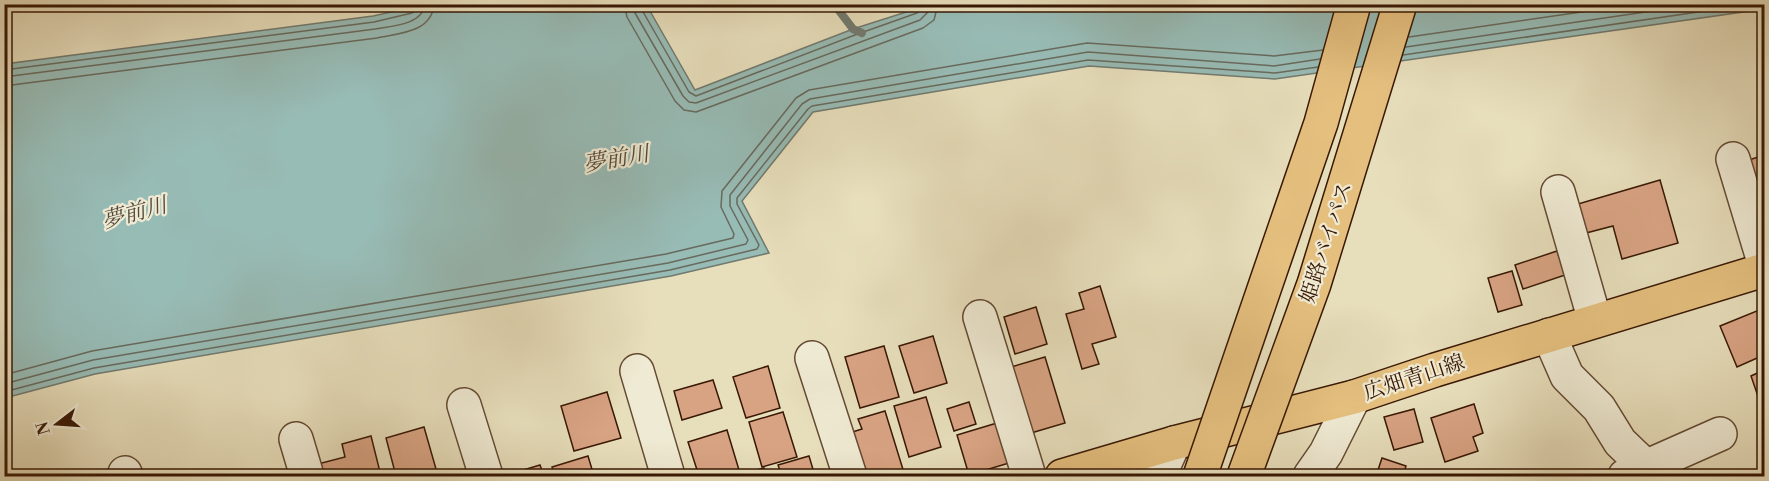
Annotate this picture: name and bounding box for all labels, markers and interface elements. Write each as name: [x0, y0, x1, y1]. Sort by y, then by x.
water label: 夢前川: [581, 140, 653, 179]
street label: 姫路バイパス: [1295, 179, 1359, 306]
water label: 夢前川: [99, 191, 172, 235]
street label: 広畑青山線: [1360, 349, 1468, 407]
north arrow: [27, 394, 87, 454]
text: N: [32, 419, 55, 437]

